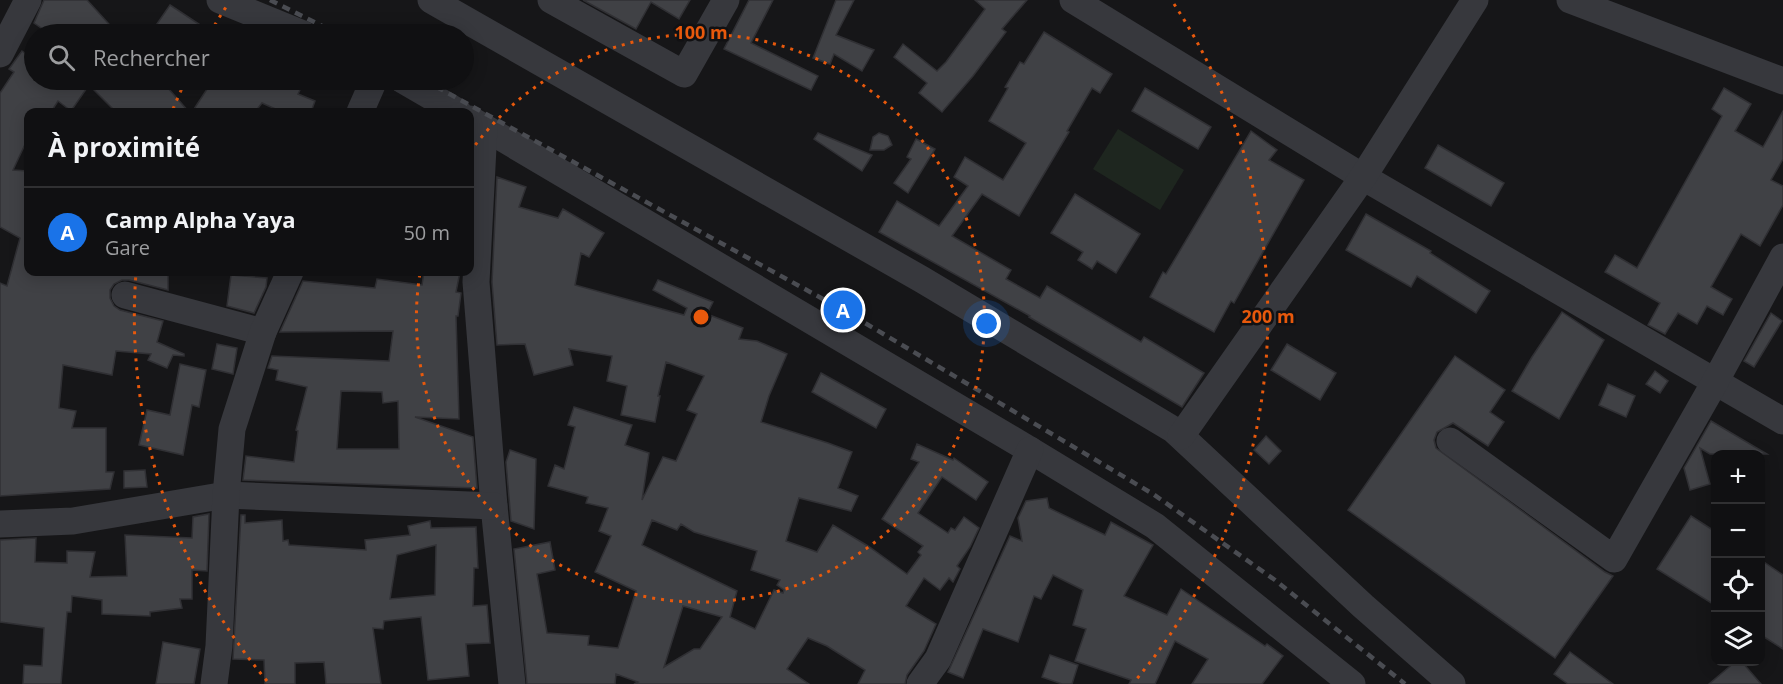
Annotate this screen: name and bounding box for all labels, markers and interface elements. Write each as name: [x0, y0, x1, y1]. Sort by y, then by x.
text: 100 m: [674, 20, 728, 44]
search box: [24, 24, 474, 90]
icon: search: [45, 41, 78, 74]
text: Rechercher: [93, 42, 210, 72]
text: À proximité: [48, 129, 200, 165]
text: Camp Alpha Yaya: [105, 204, 296, 234]
text: A: [61, 219, 74, 246]
text: 50 m: [403, 219, 450, 246]
text: Gare: [105, 234, 150, 261]
pin: A: [824, 288, 862, 332]
text: 200 m: [1241, 304, 1295, 328]
centre of rings: [691, 307, 711, 327]
your location: [972, 309, 1001, 338]
map controls: [1711, 450, 1765, 666]
button: +: [1711, 450, 1765, 504]
button: −: [1711, 504, 1765, 558]
button: locate: [1711, 558, 1765, 612]
button: layers: [1711, 612, 1765, 666]

